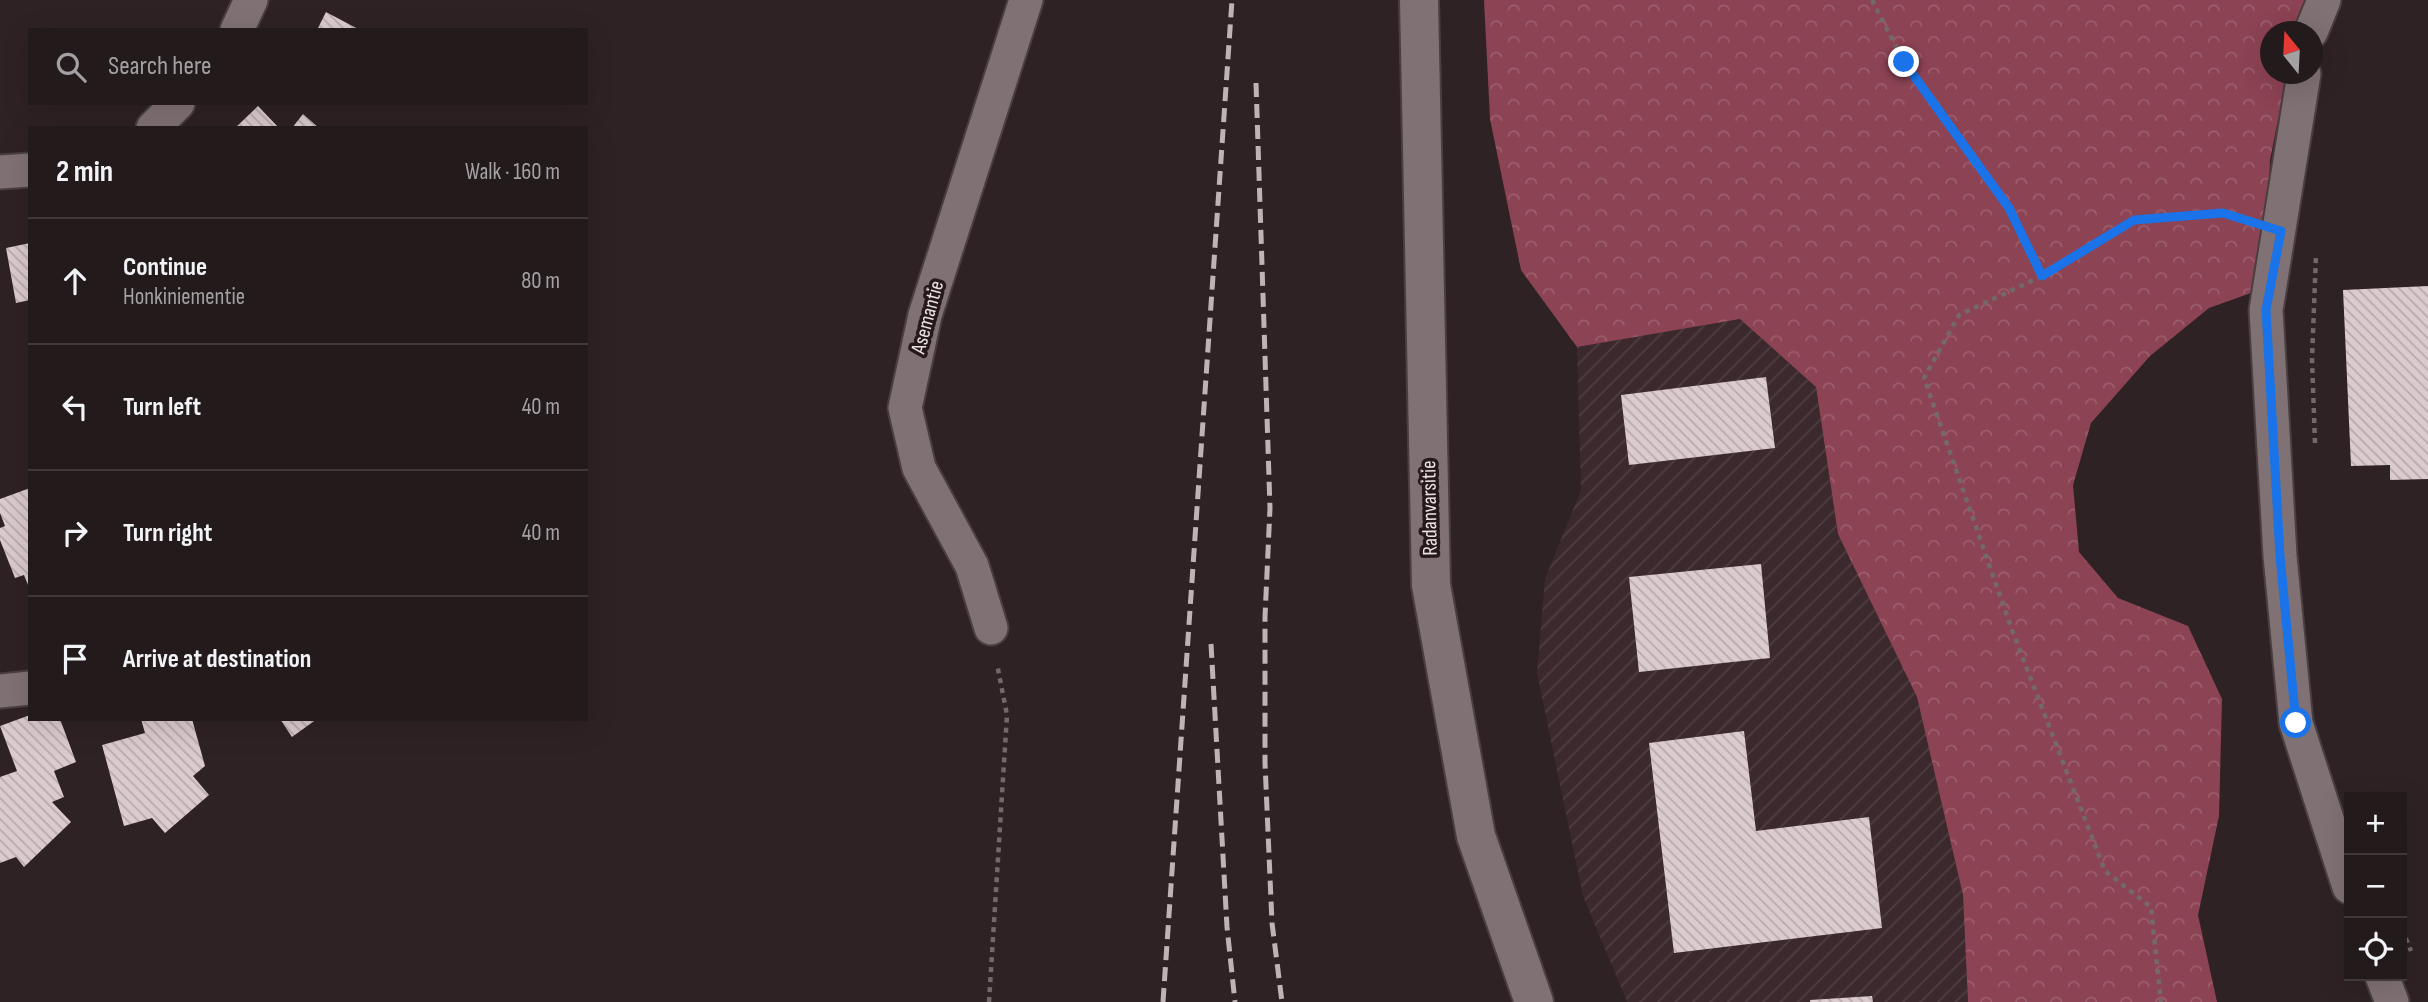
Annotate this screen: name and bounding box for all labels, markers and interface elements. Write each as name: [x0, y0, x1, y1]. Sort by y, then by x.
north arrow: [2260, 21, 2323, 84]
search box: [28, 28, 588, 105]
route end: [1888, 46, 1919, 77]
icon: search: [52, 48, 90, 86]
text: Search here: [108, 51, 211, 82]
text: 2 min: [56, 154, 113, 190]
text: Walk · 160 m: [465, 158, 560, 186]
text: Continue: [123, 252, 207, 283]
icon: ahead: [56, 262, 94, 300]
text: 80 m: [521, 267, 560, 295]
street label: Asemantie: [906, 278, 949, 357]
text: Honkiniementie: [123, 283, 245, 311]
icon: left: [56, 388, 94, 426]
text: Turn left: [123, 392, 201, 423]
text: 40 m: [522, 393, 560, 421]
street label: Radanvarsitie: [1416, 460, 1443, 556]
icon: right: [56, 514, 94, 552]
text: Turn right: [123, 518, 212, 549]
text: 40 m: [522, 519, 560, 547]
icon: arrive: [56, 640, 94, 678]
text: Arrive at destination: [123, 644, 311, 675]
route start: [2280, 707, 2311, 738]
map controls: [2344, 792, 2407, 981]
button: +: [2344, 792, 2407, 855]
button: −: [2344, 855, 2407, 918]
button: locate: [2344, 918, 2407, 981]

